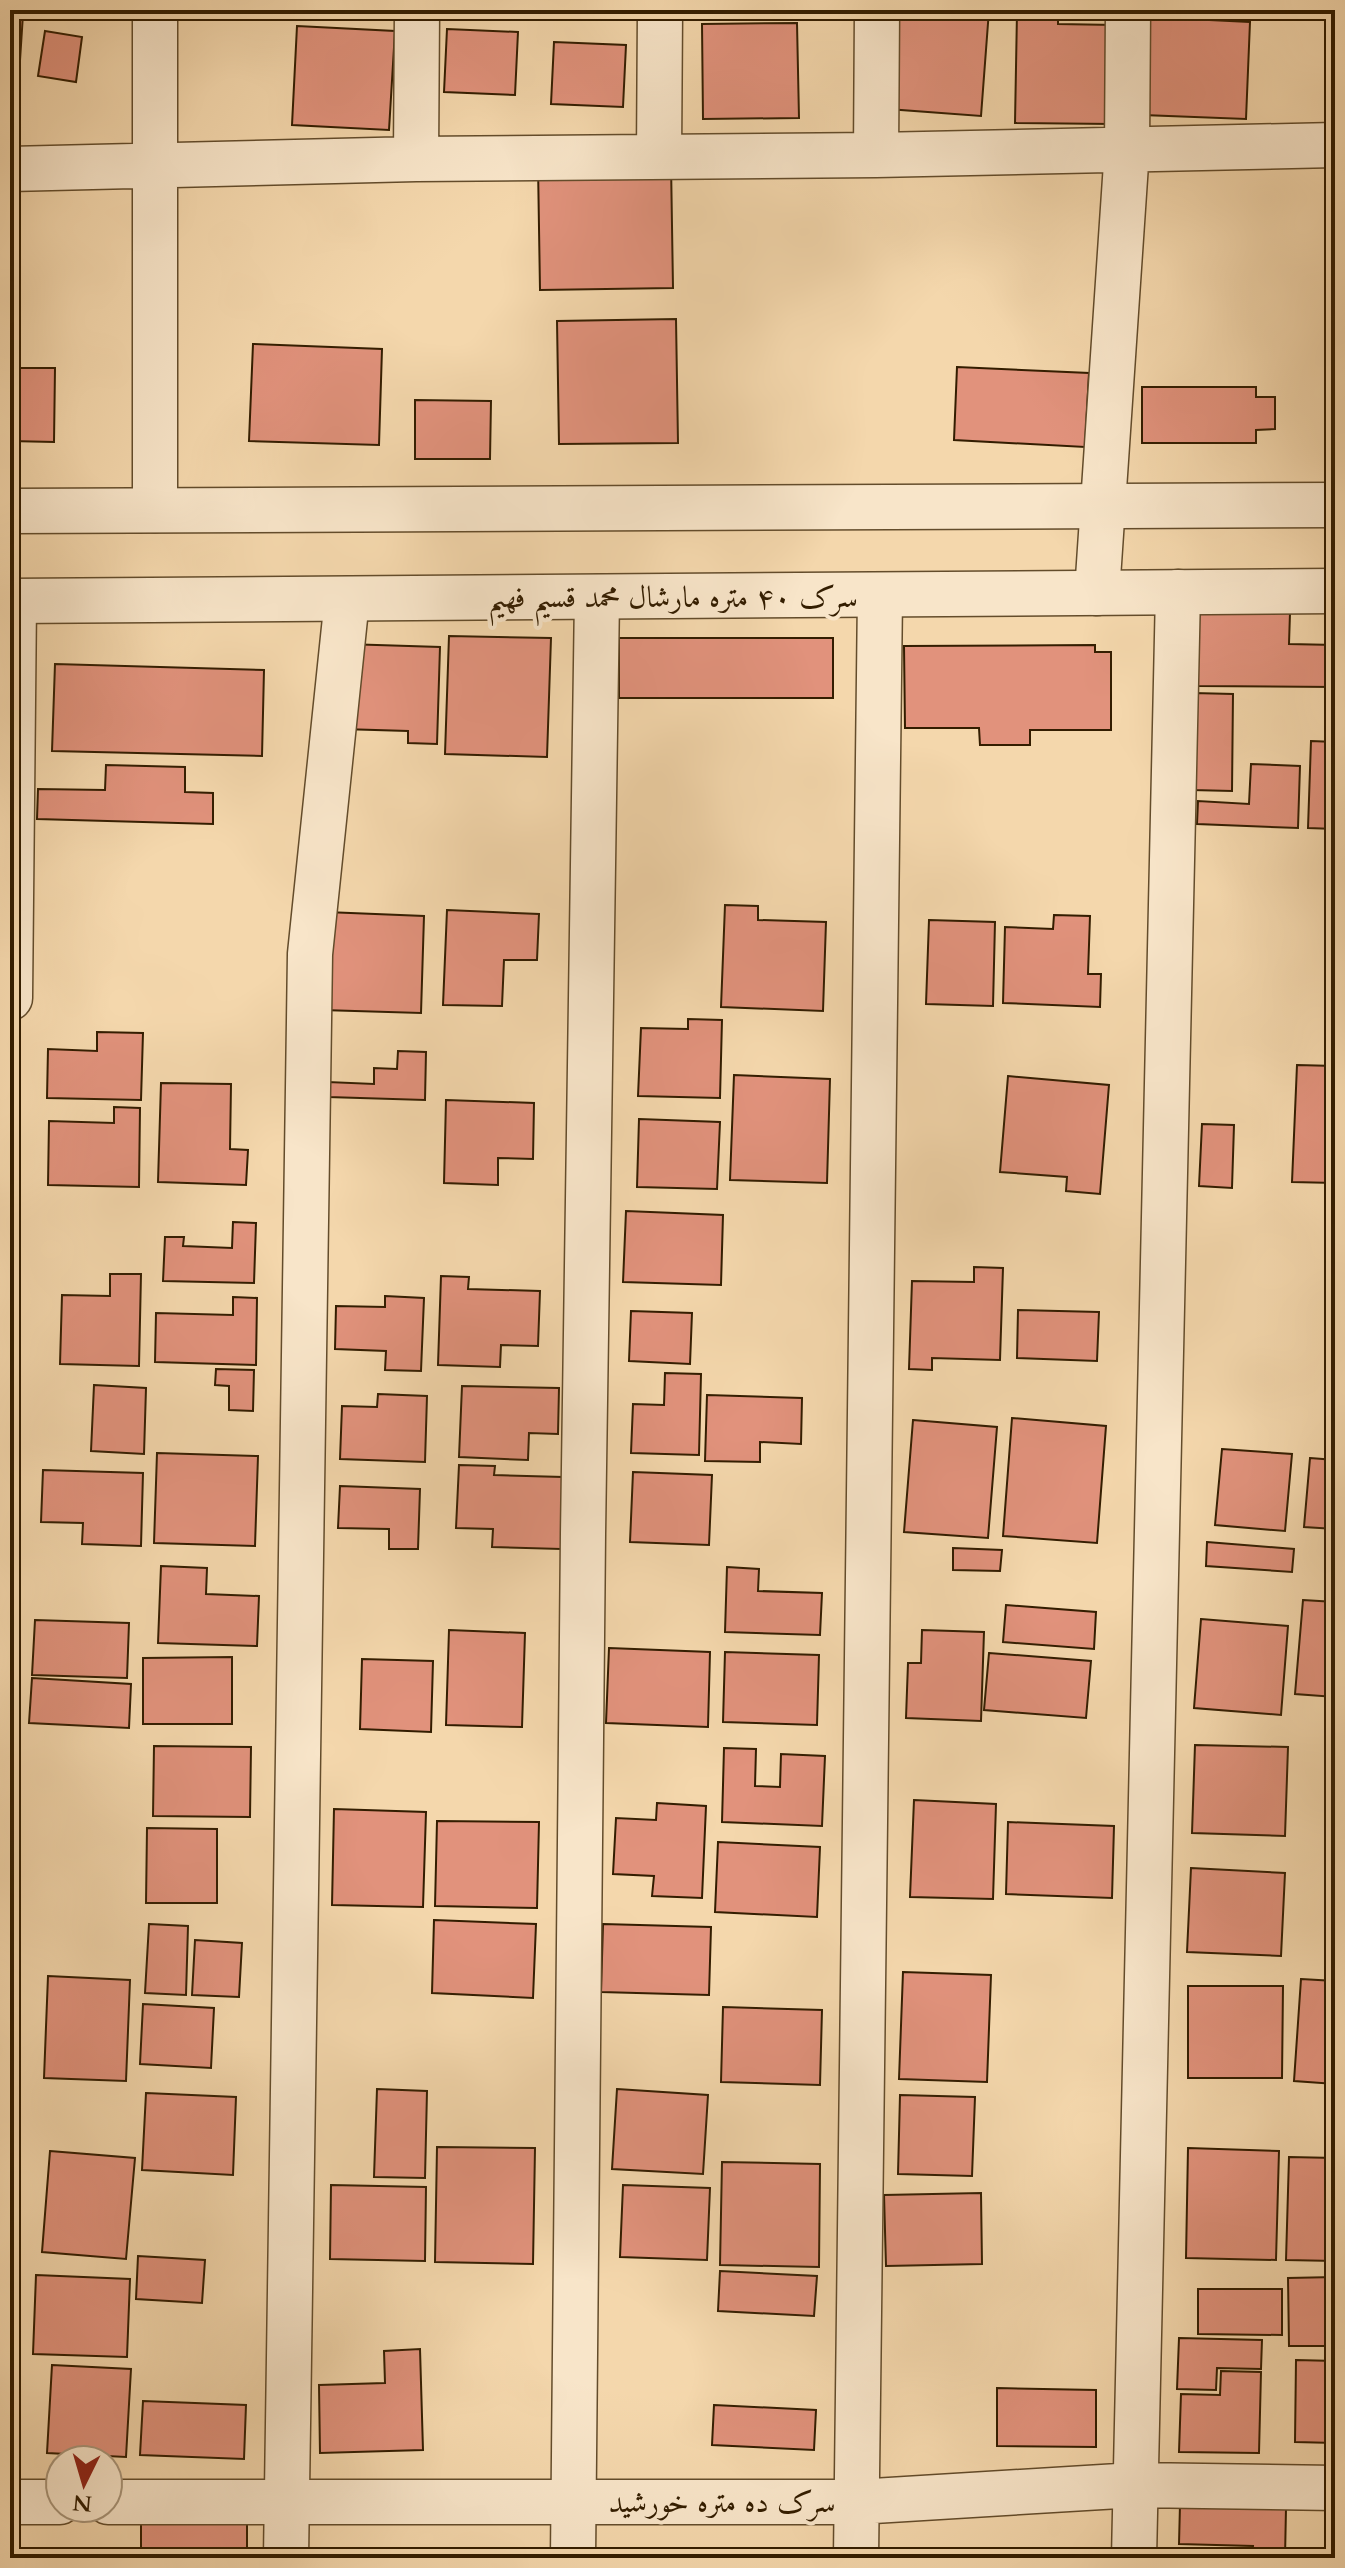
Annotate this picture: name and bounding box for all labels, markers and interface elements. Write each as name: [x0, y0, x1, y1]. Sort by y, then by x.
street label: سرک ۴۰ متره مارشال محمد قسیم فهیم: [488, 577, 858, 626]
north arrow: [44, 2444, 124, 2524]
street label: سرک ده متره خورشید: [609, 2482, 836, 2523]
text: N: [72, 2487, 93, 2519]

